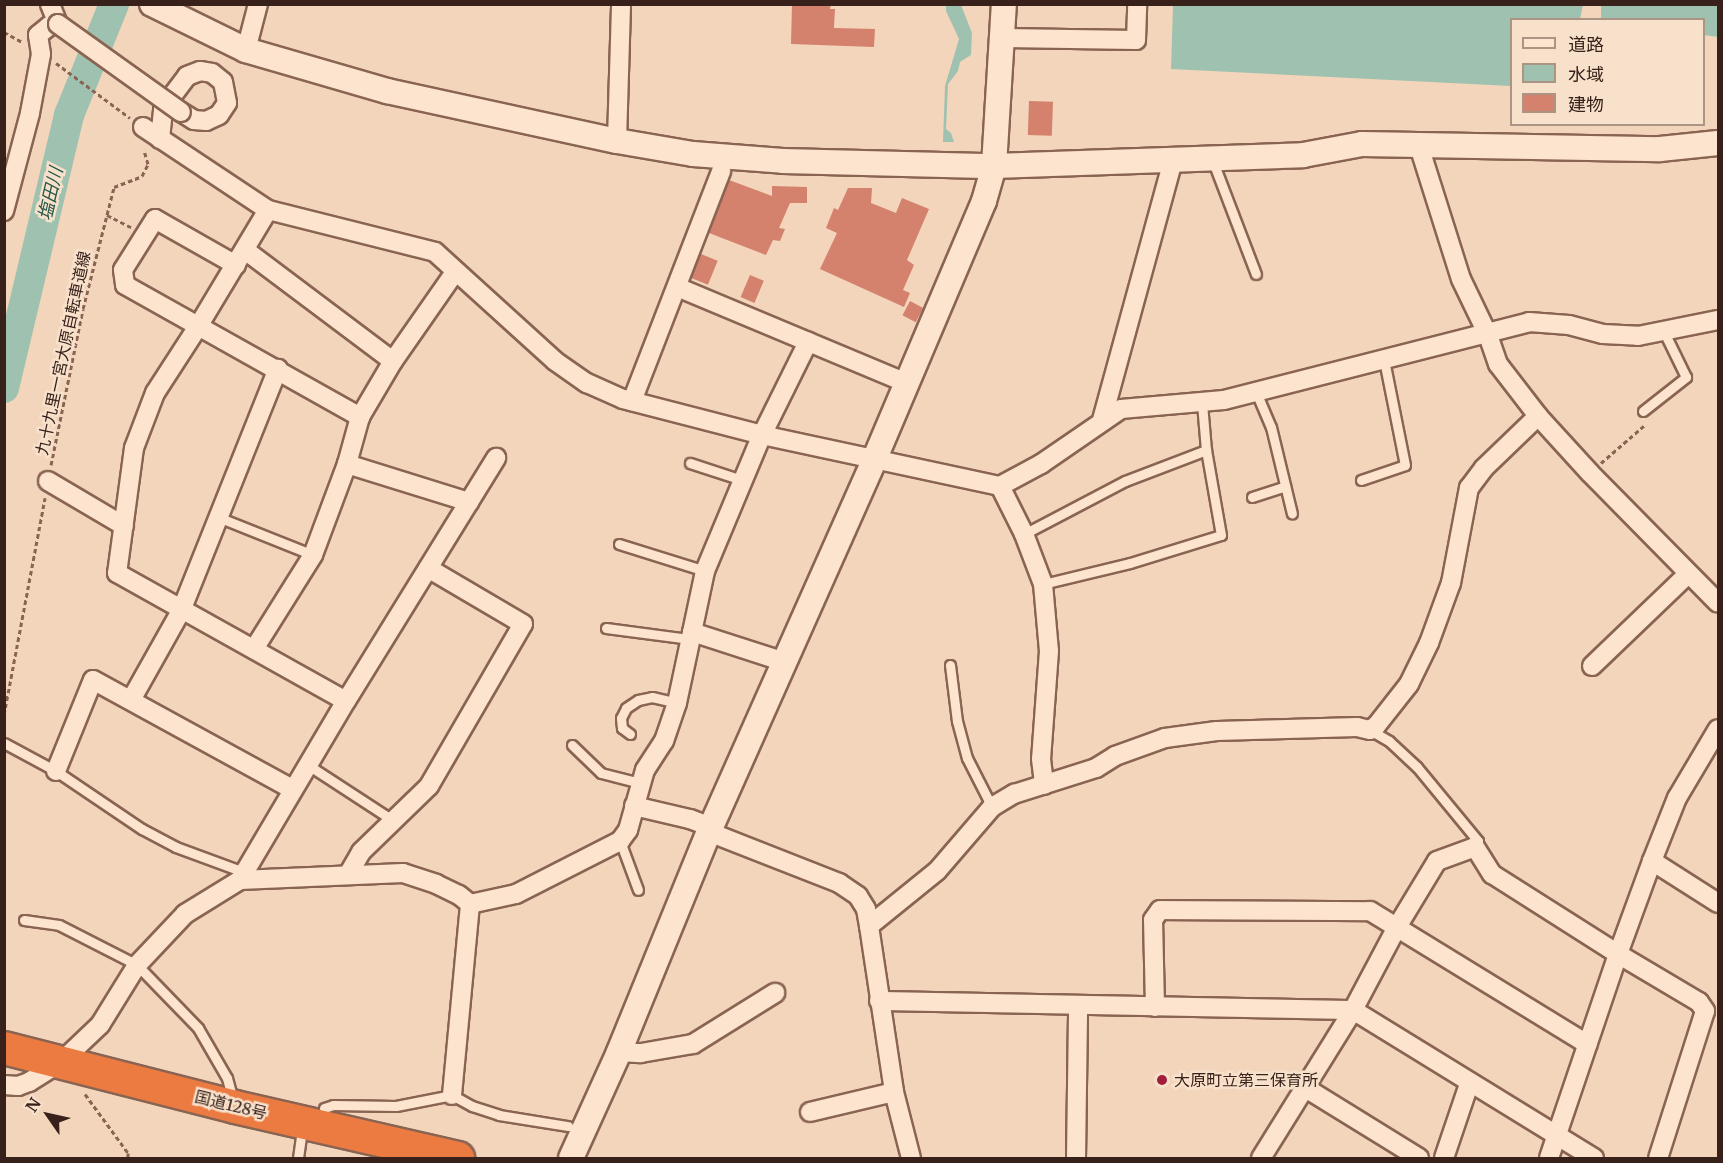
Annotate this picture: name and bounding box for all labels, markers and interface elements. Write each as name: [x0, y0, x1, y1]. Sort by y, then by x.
legend: [1510, 18, 1705, 126]
text: 道路: [1568, 33, 1604, 56]
text: 水域: [1568, 63, 1604, 86]
text: 建物: [1568, 93, 1604, 116]
water label: 塩田川: [34, 165, 68, 223]
street label: 九十九里一宮大原自転車道線: [32, 249, 94, 457]
place label: 大原町立第三保育所: [1174, 1070, 1318, 1090]
marker: 大原町立第三保育所: [1155, 1073, 1169, 1087]
north arrow: [18, 1085, 78, 1145]
street label: 国道128号: [193, 1087, 269, 1123]
text: N: [21, 1094, 45, 1116]

